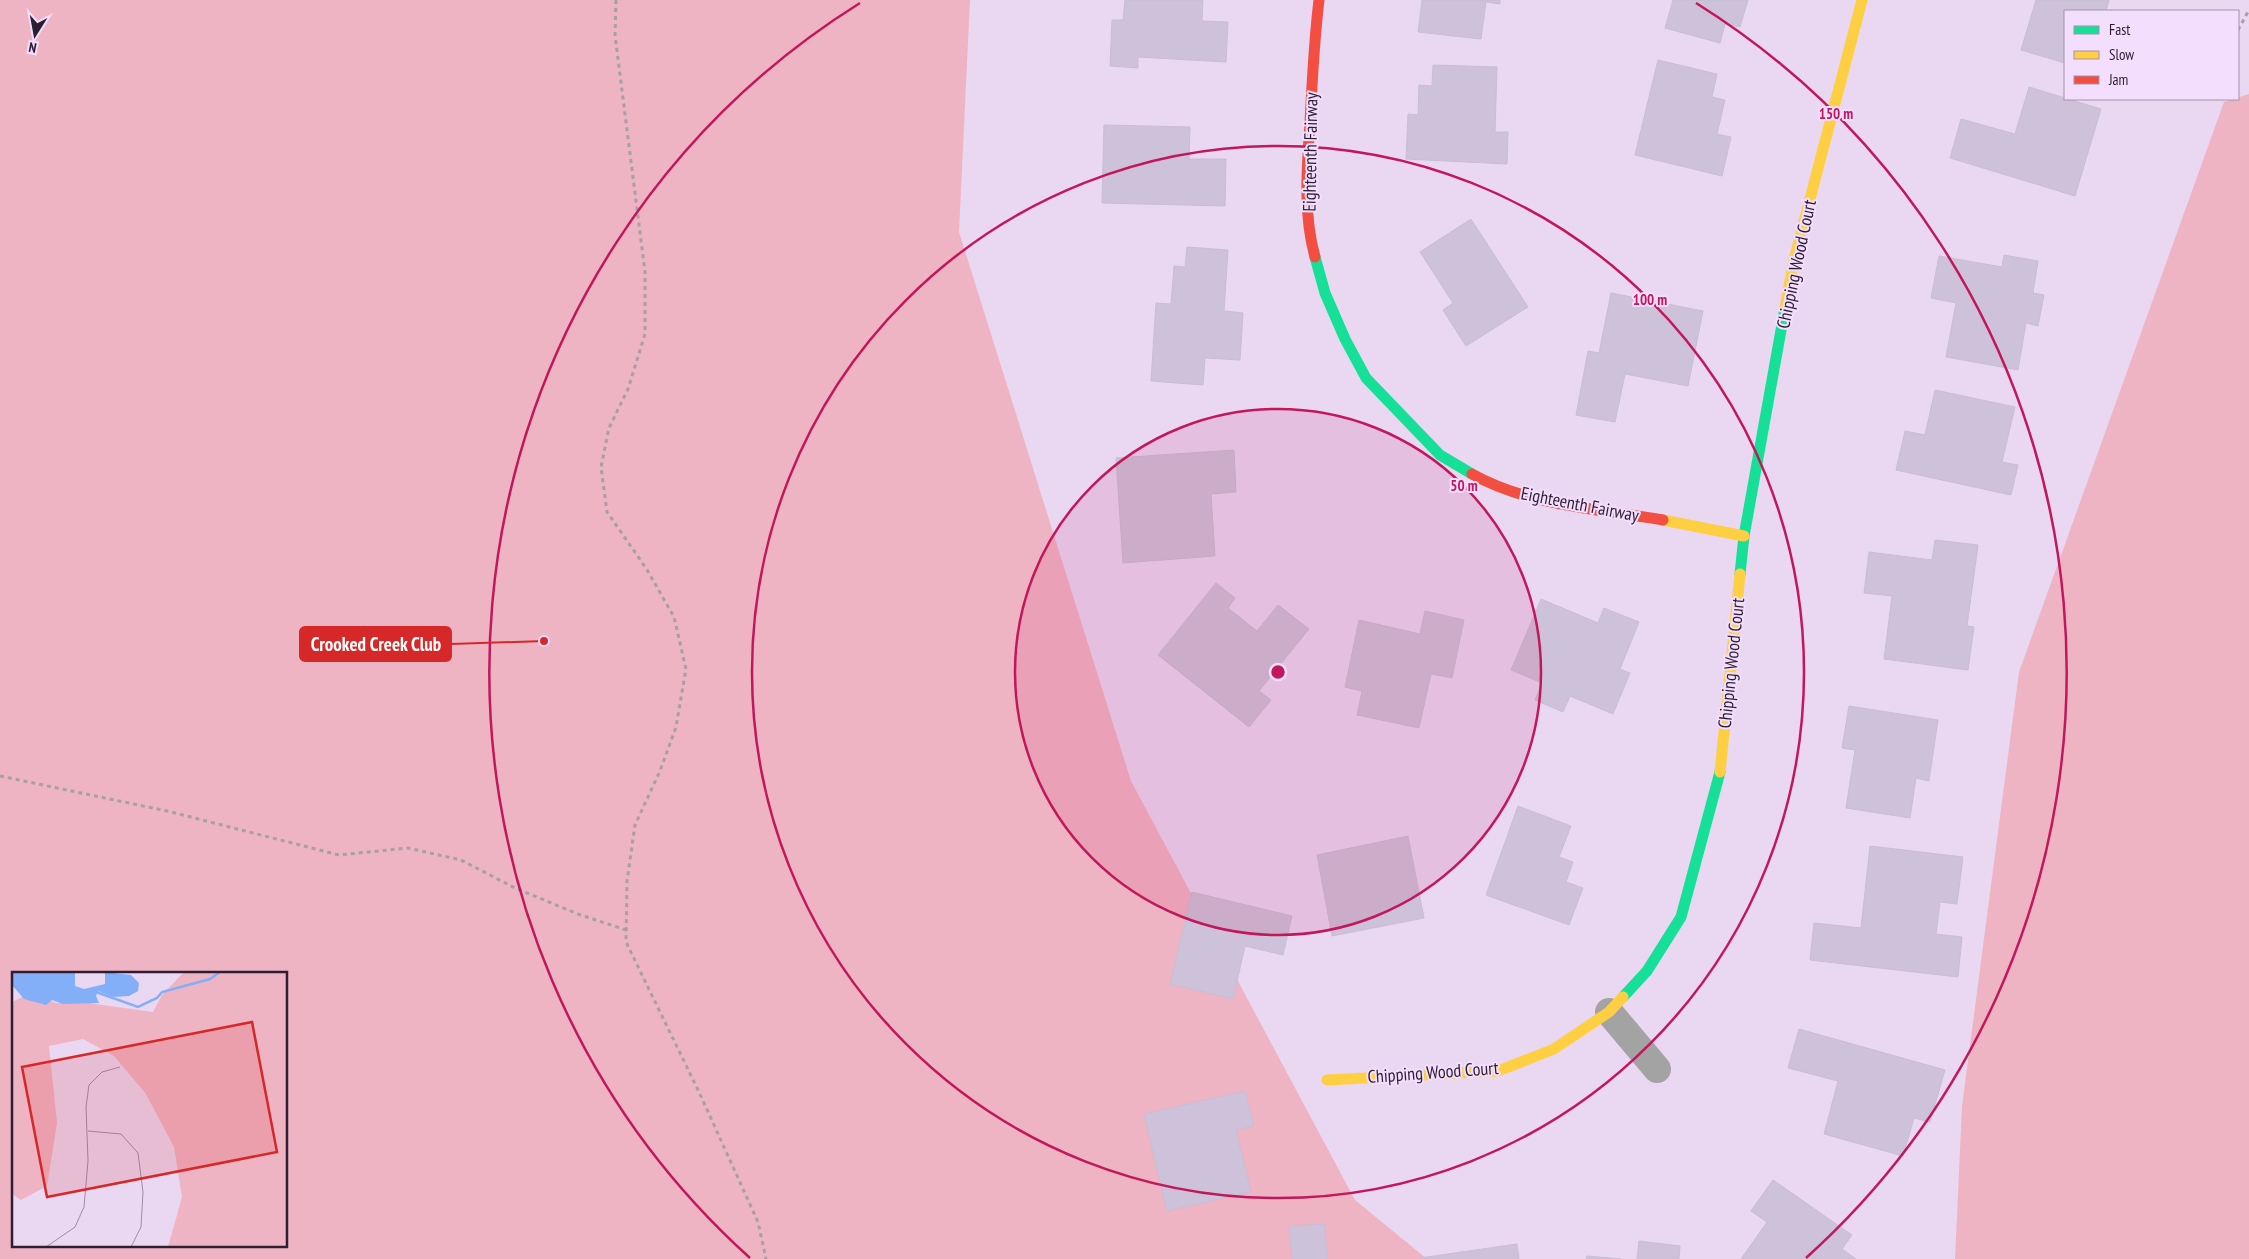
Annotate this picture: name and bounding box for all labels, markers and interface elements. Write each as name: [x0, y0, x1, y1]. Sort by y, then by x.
north arrow: [10, 10, 60, 60]
legend: [2064, 10, 2239, 100]
text: Fast: [2109, 20, 2130, 39]
text: N: [27, 38, 38, 57]
text: Slow: [2109, 45, 2134, 64]
text: Jam: [2108, 70, 2128, 89]
street label: Eighteenth Fairway: [1297, 92, 1323, 212]
text: 150 m: [1819, 104, 1853, 123]
street label: Chipping Wood Court: [1771, 197, 1821, 331]
text: 100 m: [1633, 290, 1667, 309]
text: 50 m: [1450, 476, 1478, 495]
street label: Eighteenth Fairway: [1519, 481, 1641, 527]
street label: Chipping Wood Court: [1713, 597, 1749, 729]
callout: Crooked Creek Club: [300, 627, 451, 661]
text: Crooked Creek Club: [311, 632, 441, 656]
centre of rings: [1269, 663, 1287, 681]
inset map: [12, 972, 288, 1246]
street label: Chipping Wood Court: [1367, 1056, 1499, 1088]

